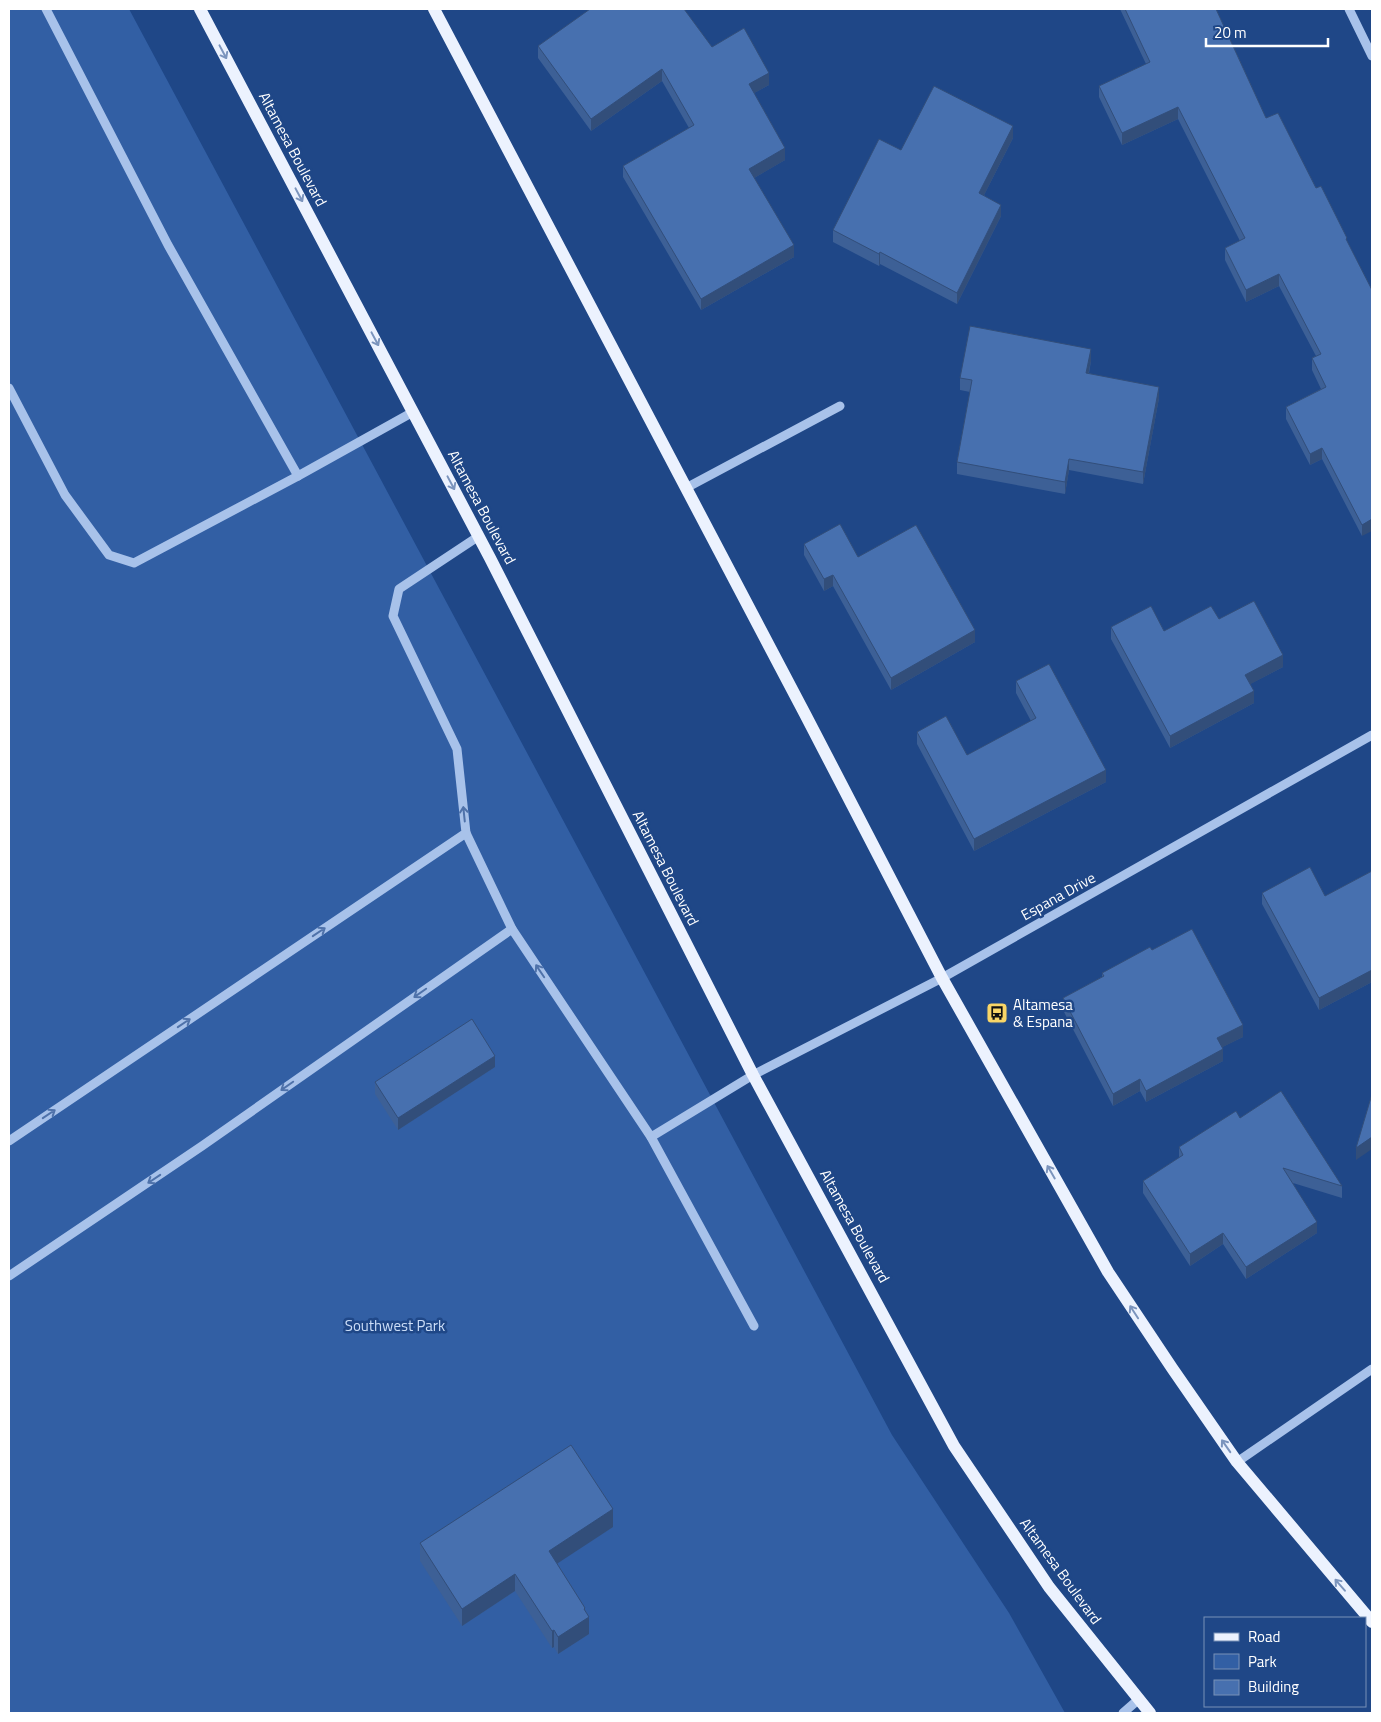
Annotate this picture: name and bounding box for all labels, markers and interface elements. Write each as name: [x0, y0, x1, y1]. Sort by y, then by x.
scale bar: [1206, 15, 1328, 47]
text: 20 m: [1214, 21, 1247, 44]
one-way arrow: [219, 44, 228, 59]
street label: Altamesa Boulevard: [253, 88, 333, 210]
one-way arrow: [294, 188, 304, 203]
one-way arrow: [371, 331, 380, 346]
street label: Altamesa Boulevard: [442, 446, 522, 568]
one-way arrow: [446, 475, 456, 490]
one-way arrow: [459, 806, 469, 822]
street label: Altamesa Boulevard: [627, 806, 705, 930]
street label: Espana Drive: [1016, 866, 1100, 926]
one-way arrow: [312, 927, 326, 938]
one-way arrow: [535, 964, 545, 978]
one-way arrow: [414, 988, 428, 998]
place label: Altamesa & Espana: [1013, 993, 1073, 1033]
bus stop icon: Altamesa & Espana: [985, 1001, 1009, 1025]
one-way arrow: [177, 1018, 191, 1028]
one-way arrow: [281, 1081, 295, 1091]
one-way arrow: [42, 1109, 56, 1119]
street label: Altamesa Boulevard: [814, 1165, 896, 1287]
one-way arrow: [1046, 1165, 1056, 1180]
one-way arrow: [147, 1174, 161, 1184]
one-way arrow: [1129, 1305, 1139, 1319]
park label: Southwest Park: [345, 1314, 445, 1337]
one-way arrow: [1221, 1439, 1231, 1453]
street label: Altamesa Boulevard: [1014, 1513, 1108, 1629]
one-way arrow: [1334, 1578, 1346, 1591]
legend: [1204, 1617, 1366, 1707]
text: Road: [1248, 1625, 1280, 1648]
text: Park: [1248, 1650, 1277, 1673]
text: Building: [1248, 1675, 1299, 1698]

